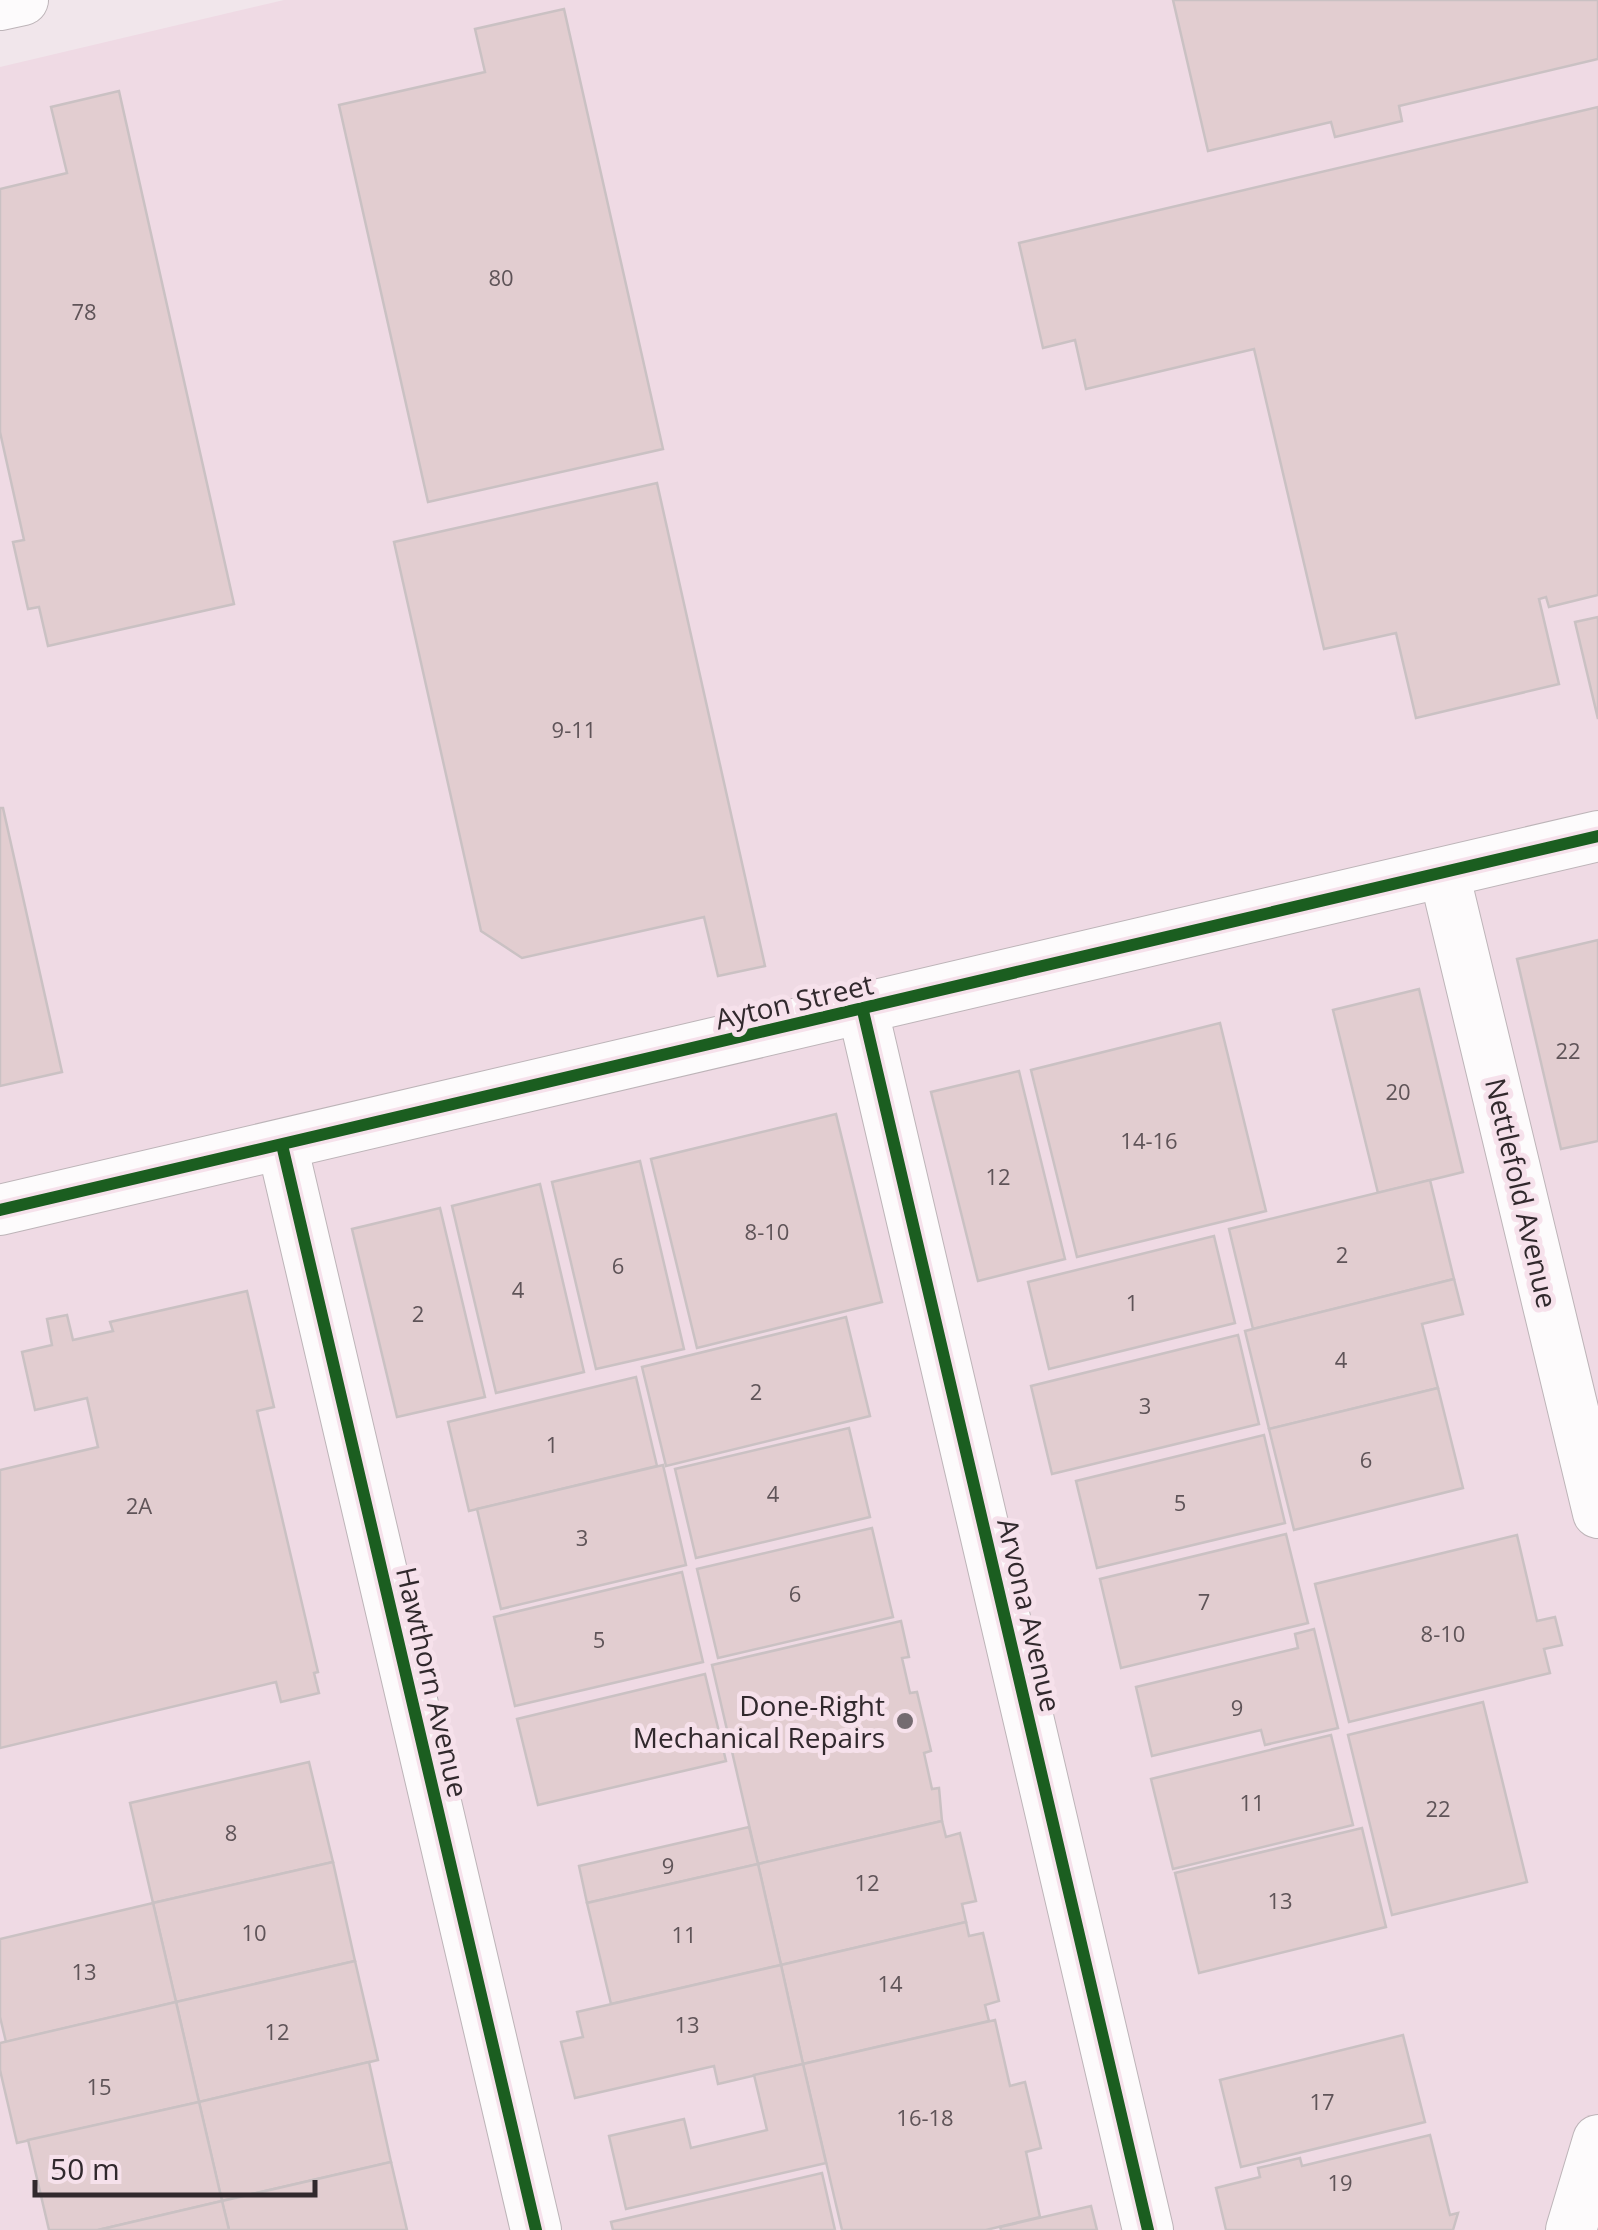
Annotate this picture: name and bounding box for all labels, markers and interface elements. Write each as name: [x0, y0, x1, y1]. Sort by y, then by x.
house number: 80: [488, 262, 514, 292]
house number: 78: [71, 296, 97, 326]
house number: 9-11: [552, 714, 596, 744]
street label: Ayton Street: [711, 964, 877, 1038]
house number: 22: [1555, 1035, 1581, 1065]
street label: Nettlefold Avenue: [1477, 1074, 1567, 1312]
house number: 20: [1385, 1076, 1411, 1106]
house number: 14-16: [1120, 1125, 1178, 1155]
house number: 12: [985, 1161, 1011, 1191]
house number: 8-10: [745, 1216, 789, 1246]
house number: 2: [1336, 1239, 1348, 1269]
house number: 6: [612, 1250, 624, 1280]
house number: 4: [512, 1274, 525, 1304]
house number: 1: [1126, 1287, 1138, 1317]
house number: 2: [412, 1298, 424, 1328]
house number: 4: [1335, 1344, 1348, 1374]
house number: 2: [750, 1376, 762, 1406]
house number: 3: [1139, 1390, 1151, 1420]
house number: 1: [546, 1429, 558, 1459]
house number: 6: [1360, 1444, 1372, 1474]
house number: 4: [767, 1478, 780, 1508]
house number: 5: [1174, 1487, 1186, 1517]
house number: 2A: [126, 1490, 152, 1520]
street label: Arvona Avenue: [989, 1515, 1071, 1715]
house number: 3: [576, 1522, 588, 1552]
street label: Hawthorn Avenue: [388, 1563, 478, 1801]
house number: 6: [789, 1578, 801, 1608]
house number: 7: [1198, 1586, 1210, 1616]
house number: 8-10: [1421, 1618, 1465, 1648]
house number: 5: [593, 1624, 605, 1654]
place label: Done-Right Mechanical Repairs: [633, 1686, 885, 1756]
house number: 9: [1231, 1692, 1243, 1722]
marker: Done-Right Mechanical Repairs: [894, 1710, 916, 1732]
house number: 11: [1239, 1787, 1265, 1817]
house number: 22: [1425, 1793, 1451, 1823]
house number: 8: [225, 1817, 237, 1847]
house number: 9: [662, 1850, 674, 1880]
house number: 12: [854, 1867, 880, 1897]
house number: 13: [1267, 1885, 1293, 1915]
house number: 10: [241, 1917, 267, 1947]
house number: 11: [671, 1919, 697, 1949]
house number: 13: [71, 1956, 97, 1986]
house number: 14: [877, 1968, 903, 1998]
house number: 13: [674, 2009, 700, 2039]
house number: 12: [264, 2016, 290, 2046]
house number: 15: [86, 2071, 112, 2101]
house number: 17: [1309, 2086, 1335, 2116]
house number: 16-18: [896, 2102, 954, 2132]
scale bar: [35, 2135, 315, 2197]
text: 50 m: [50, 2148, 120, 2189]
house number: 19: [1327, 2167, 1353, 2197]

